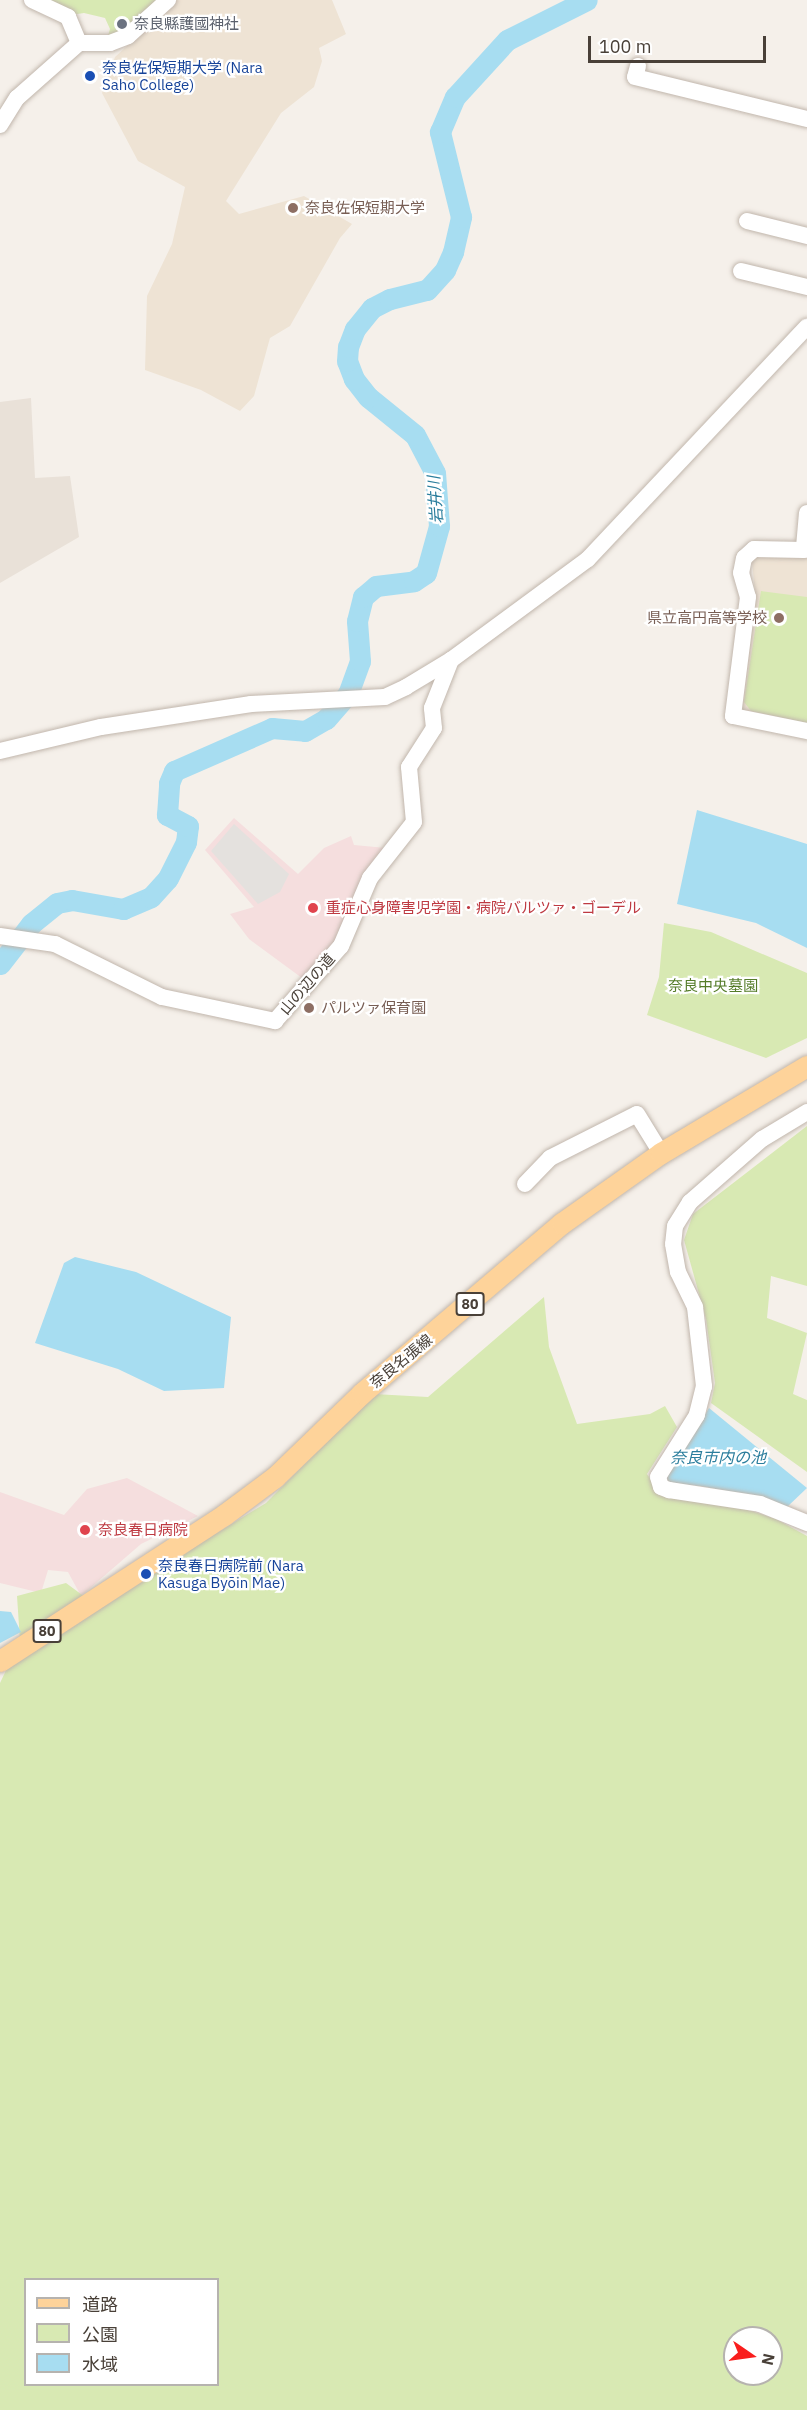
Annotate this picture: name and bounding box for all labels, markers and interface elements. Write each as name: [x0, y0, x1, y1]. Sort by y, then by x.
place label: 奈良縣護國神社: [134, 15, 239, 33]
marker: 奈良縣護國神社: [115, 17, 129, 31]
scale bar: [591, 24, 770, 62]
text: 100 m: [599, 35, 651, 58]
place label: 奈良佐保短期大学 (Nara Saho College): [102, 58, 263, 93]
marker: 奈良佐保短期大学 (Nara Saho College): [83, 69, 97, 83]
place label: 奈良佐保短期大学: [305, 199, 425, 217]
marker: 奈良佐保短期大学: [286, 201, 300, 215]
water label: 岩井川: [424, 475, 446, 525]
place label: 県立高円高等学校: [647, 609, 767, 627]
marker: 県立高円高等学校: [772, 611, 786, 625]
marker: 重症心身障害児学園・病院バルツァ・ゴーデル: [304, 899, 322, 917]
place label: 重症心身障害児学園・病院バルツァ・ゴーデル: [326, 899, 641, 917]
street label: 山の辺の道: [276, 950, 338, 1018]
park label: 奈良中央墓園: [668, 977, 758, 995]
place label: パルツァ保育園: [321, 999, 426, 1017]
marker: パルツァ保育園: [302, 1001, 316, 1015]
road number: 80: [455, 1293, 485, 1315]
street label: 奈良名張線: [366, 1330, 436, 1392]
water label: 奈良市内の池: [670, 1447, 766, 1467]
marker: 奈良春日病院: [76, 1521, 94, 1539]
place label: 奈良春日病院: [98, 1521, 188, 1539]
place label: 奈良春日病院前 (Nara Kasuga Byōin Mae): [158, 1556, 304, 1591]
marker: 奈良春日病院前 (Nara Kasuga Byōin Mae): [139, 1567, 153, 1581]
road number: 80: [32, 1620, 62, 1642]
legend: [24, 2278, 219, 2386]
text: 道路: [82, 2293, 118, 2316]
text: 公園: [82, 2323, 118, 2346]
north arrow: [723, 2326, 783, 2386]
text: N: [758, 2352, 780, 2367]
text: 水域: [82, 2353, 118, 2376]

